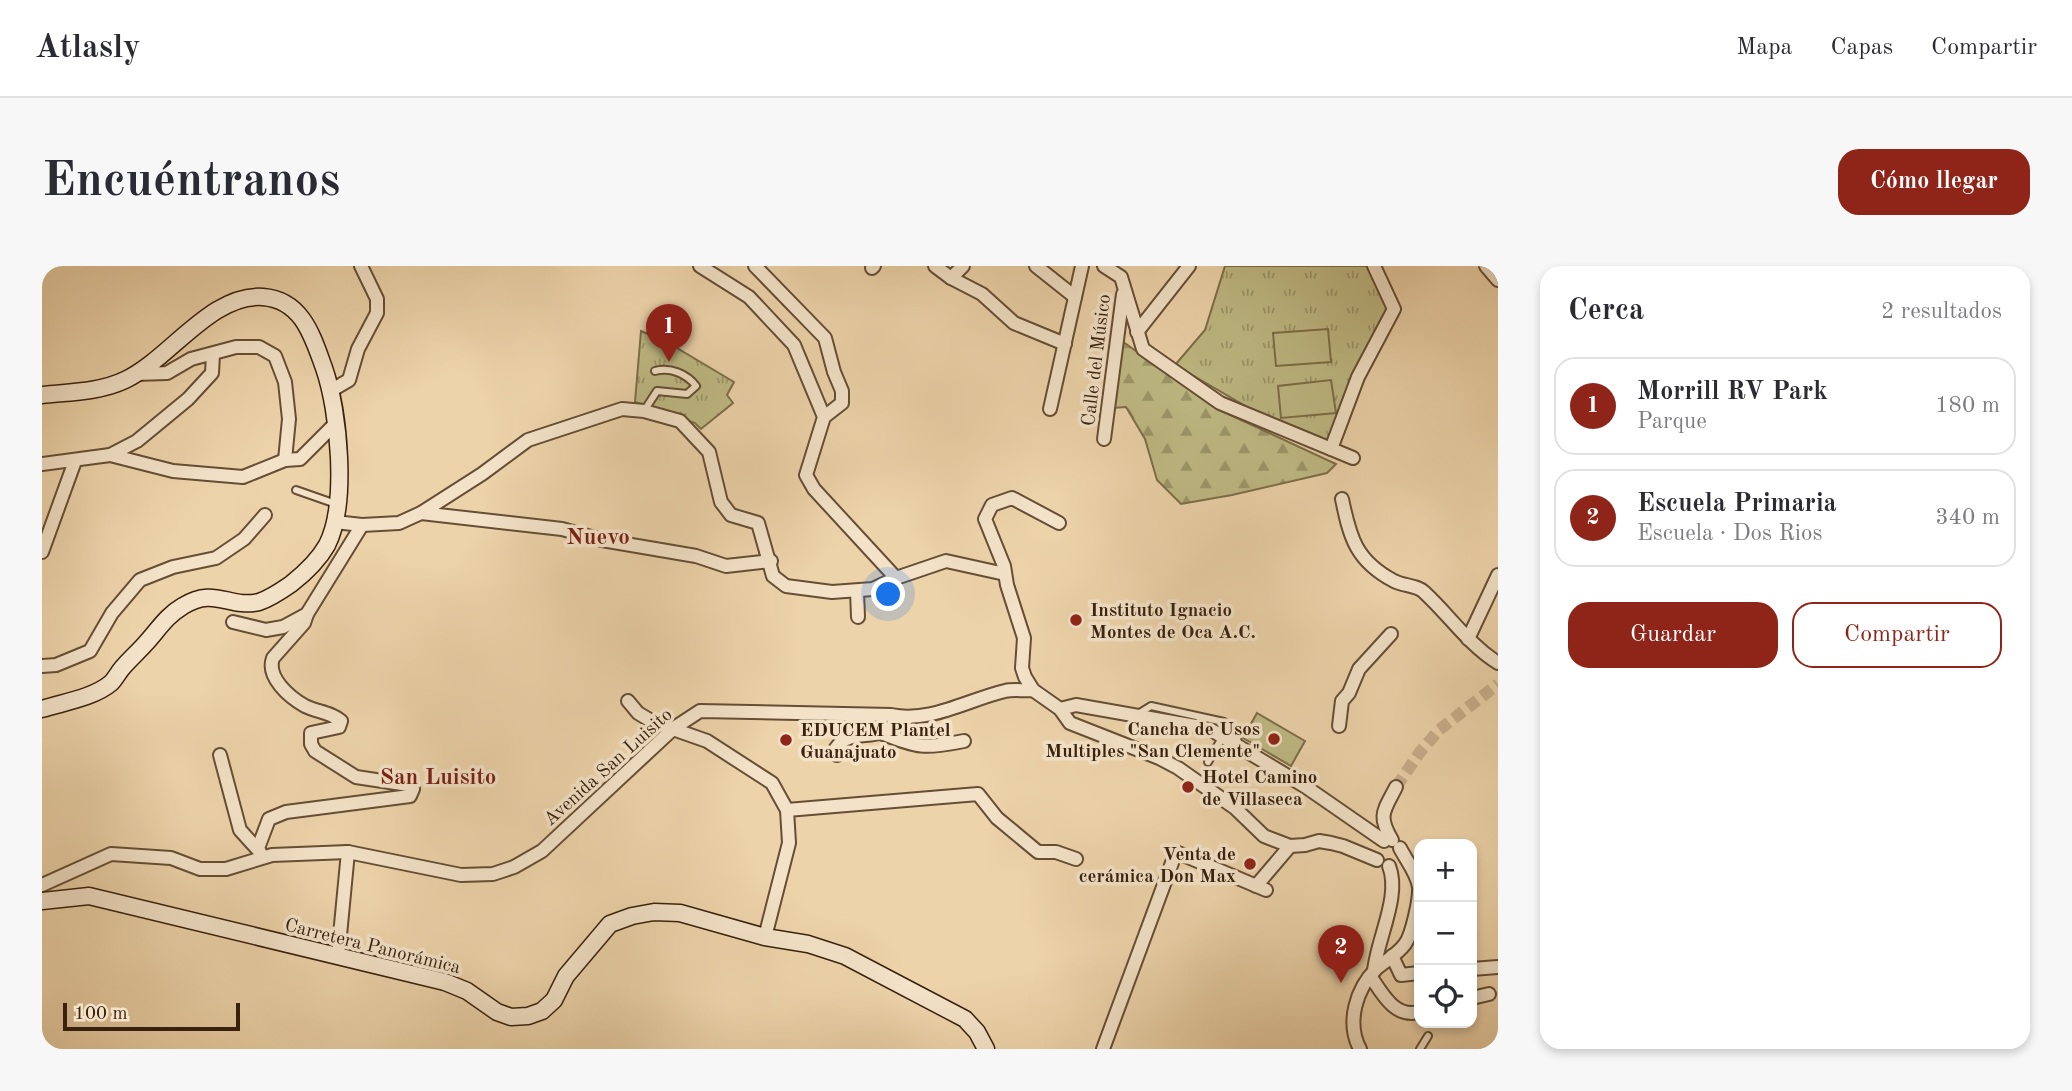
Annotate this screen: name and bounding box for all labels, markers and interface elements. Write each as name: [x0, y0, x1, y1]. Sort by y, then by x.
text: Atlasly: [35, 32, 140, 65]
text: Mapa: [1736, 36, 1792, 60]
text: Capas: [1830, 36, 1893, 60]
text: Compartir: [1931, 36, 2037, 60]
button: Cómo llegar: [1838, 149, 2030, 215]
text: Encuéntranos: [42, 158, 340, 207]
street label: Calle del Músico: [1080, 293, 1115, 427]
text: Cerca: [1568, 296, 1644, 326]
text: 2 resultados: [1881, 300, 2002, 323]
pin: 1: [646, 304, 692, 362]
text: Morrill RV Park: [1637, 379, 1828, 405]
text: 1: [1586, 394, 1600, 417]
text: 180 m: [1935, 394, 2000, 417]
text: Parque: [1637, 410, 1707, 433]
text: Escuela Primaria: [1637, 491, 1837, 517]
text: 2: [1586, 506, 1600, 529]
text: 340 m: [1935, 506, 2000, 529]
text: Escuela · Dos Rios: [1637, 522, 1822, 545]
district label: Nuevo: [566, 526, 630, 549]
your location: [871, 577, 905, 611]
place label: Instituto Ignacio Montes de Oca A.C.: [1090, 602, 1256, 643]
button: Guardar: [1568, 602, 1778, 668]
button: Compartir: [1792, 602, 2002, 668]
marker: Instituto Ignacio Montes de Oca A.C.: [1068, 612, 1084, 628]
street label: Avenida San Luisito: [541, 705, 676, 830]
place label: Cancha de Usos Multiples "San Clemente": [1045, 721, 1260, 762]
place label: EDUCEM Plantel Guanajuato: [800, 722, 951, 763]
marker: Cancha de Usos Multiples "San Clemente": [1266, 731, 1282, 747]
marker: EDUCEM Plantel Guanajuato: [778, 732, 794, 748]
district label: San Luisito: [380, 766, 496, 789]
place label: Hotel Camino de Villaseca: [1202, 769, 1317, 810]
marker: Hotel Camino de Villaseca: [1180, 779, 1196, 795]
map controls: [1414, 839, 1477, 1028]
button: +: [1414, 839, 1477, 902]
place label: Venta de cerámica Don Max: [1079, 846, 1236, 887]
marker: Venta de cerámica Don Max: [1242, 856, 1258, 872]
button: −: [1414, 902, 1477, 965]
street label: Carretera Panorámica: [283, 916, 463, 979]
pin: 2: [1318, 925, 1364, 983]
button: locate: [1414, 965, 1477, 1028]
scale bar: [63, 1000, 240, 1032]
text: 100 m: [74, 1005, 127, 1024]

